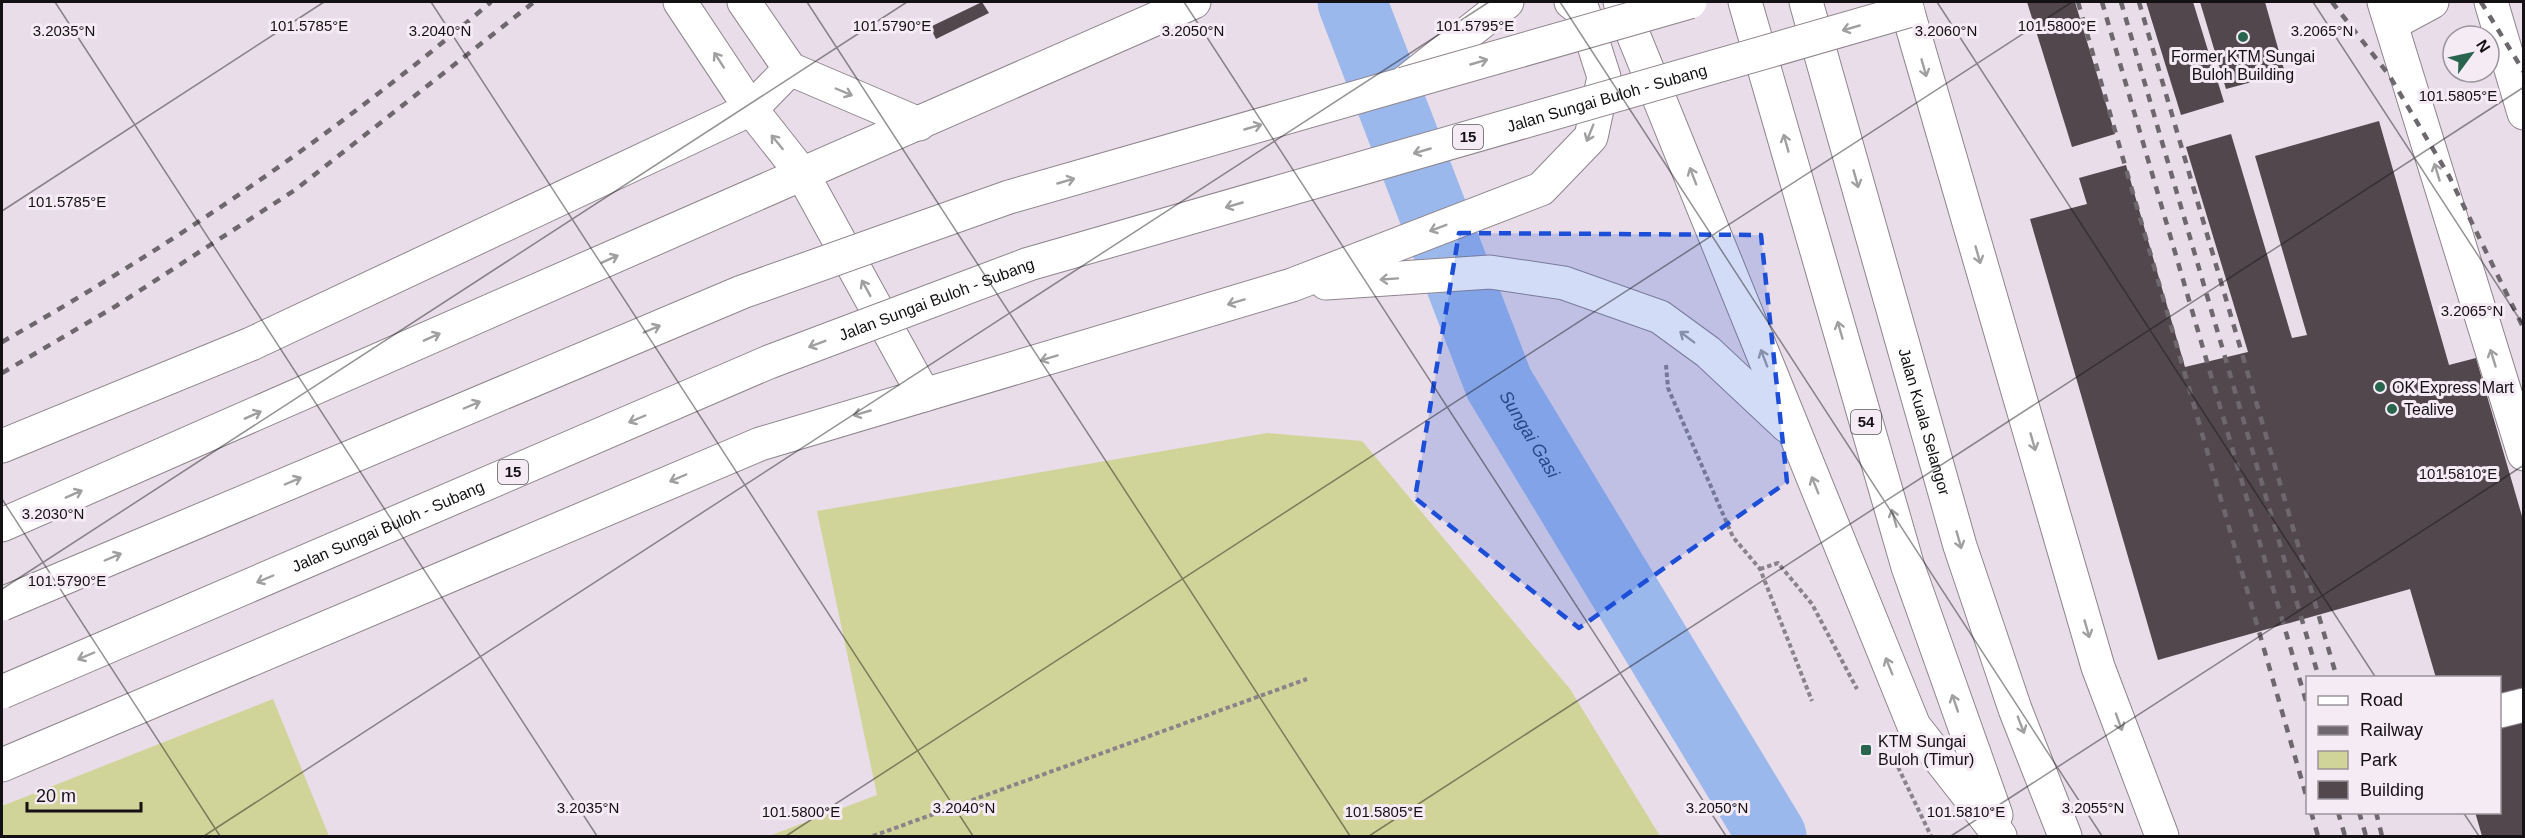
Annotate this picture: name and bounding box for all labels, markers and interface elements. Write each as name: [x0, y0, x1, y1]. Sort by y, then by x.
text: 101.5785°E: [270, 17, 348, 34]
text: 101.5790°E: [853, 17, 931, 34]
text: 101.5795°E: [1436, 17, 1514, 34]
text: 101.5800°E: [2018, 17, 2096, 34]
text: 3.2035°N: [33, 22, 95, 39]
text: 3.2040°N: [409, 22, 471, 39]
text: 3.2050°N: [1162, 22, 1224, 39]
one-way arrow: [1842, 22, 1861, 34]
text: 3.2060°N: [1915, 22, 1977, 39]
text: 3.2065°N: [2291, 22, 2353, 39]
north arrow: [2441, 24, 2501, 84]
marker: Former KTM Sungai Buloh Building: [2236, 30, 2250, 44]
text: N: [2473, 37, 2493, 56]
place label: Former KTM Sungai Buloh Building: [2171, 48, 2315, 83]
one-way arrow: [712, 52, 724, 69]
one-way arrow: [1470, 56, 1489, 67]
one-way arrow: [1919, 58, 1930, 77]
street label: Jalan Sungai Buloh - Subang: [1505, 61, 1709, 135]
one-way arrow: [834, 87, 852, 98]
text: 101.5805°E: [2419, 87, 2497, 104]
one-way arrow: [1243, 121, 1262, 132]
one-way arrow: [1584, 123, 1595, 141]
road number: 15: [1453, 125, 1483, 149]
one-way arrow: [1780, 134, 1791, 153]
one-way arrow: [770, 135, 784, 150]
one-way arrow: [1413, 146, 1432, 157]
one-way arrow: [2431, 163, 2442, 182]
one-way arrow: [1687, 167, 1698, 186]
one-way arrow: [1851, 169, 1862, 188]
one-way arrow: [1056, 174, 1075, 186]
text: 101.5785°E: [28, 193, 106, 210]
one-way arrow: [1225, 199, 1244, 211]
one-way arrow: [1429, 224, 1448, 235]
one-way arrow: [1973, 245, 1985, 264]
one-way arrow: [601, 253, 619, 264]
street label: Jalan Sungai Buloh - Subang: [837, 255, 1036, 344]
one-way arrow: [1380, 273, 1400, 284]
one-way arrow: [860, 280, 871, 298]
one-way arrow: [1227, 297, 1246, 308]
text: 3.2065°N: [2441, 302, 2503, 319]
one-way arrow: [1834, 321, 1845, 340]
one-way arrow: [643, 323, 661, 334]
one-way arrow: [1679, 330, 1695, 343]
one-way arrow: [422, 331, 440, 343]
one-way arrow: [808, 339, 827, 350]
street label: Jalan Kuala Selangor: [1895, 346, 1953, 498]
one-way arrow: [1758, 349, 1769, 367]
one-way arrow: [2487, 349, 2498, 368]
one-way arrow: [1040, 353, 1059, 364]
place label: OK Express Mart: [2392, 379, 2514, 396]
marker: OK Express Mart: [2373, 380, 2387, 394]
water label: Sungai Gasi: [1495, 387, 1564, 482]
one-way arrow: [463, 399, 481, 410]
place label: Tealive: [2404, 401, 2454, 418]
marker: Tealive: [2385, 402, 2399, 416]
one-way arrow: [853, 408, 872, 419]
one-way arrow: [244, 409, 262, 420]
road number: 54: [1851, 410, 1881, 434]
one-way arrow: [628, 414, 647, 425]
one-way arrow: [2028, 432, 2039, 451]
road number: 15: [498, 460, 528, 484]
text: 101.5810°E: [2419, 465, 2497, 482]
one-way arrow: [670, 473, 688, 484]
one-way arrow: [283, 474, 301, 486]
one-way arrow: [1809, 477, 1820, 495]
street label: Jalan Sungai Buloh - Subang: [289, 478, 487, 575]
one-way arrow: [65, 487, 83, 499]
text: 3.2030°N: [22, 505, 84, 522]
one-way arrow: [1887, 509, 1899, 528]
one-way arrow: [1954, 530, 1965, 549]
one-way arrow: [104, 551, 122, 562]
text: 101.5790°E: [28, 572, 106, 589]
one-way arrow: [256, 574, 275, 585]
one-way arrow: [2082, 619, 2094, 638]
one-way arrow: [77, 651, 95, 662]
one-way arrow: [1883, 657, 1894, 675]
legend: [2306, 676, 2501, 814]
text: Road: [2360, 690, 2403, 710]
one-way arrow: [1948, 694, 1959, 713]
one-way arrow: [2114, 712, 2125, 731]
one-way arrow: [2017, 715, 2028, 734]
text: Railway: [2360, 720, 2423, 740]
place label: KTM Sungai Buloh (Timur): [1878, 733, 1974, 768]
marker: KTM Sungai Buloh (Timur): [1859, 743, 1873, 757]
text: Park: [2360, 750, 2398, 770]
scale bar: [27, 775, 141, 813]
text: Building: [2360, 780, 2424, 800]
text: 20 m: [36, 786, 76, 806]
text: 3.2035°N: [557, 799, 619, 816]
text: 3.2040°N: [933, 799, 995, 816]
text: 3.2050°N: [1686, 799, 1748, 816]
text: 3.2055°N: [2062, 799, 2124, 816]
text: 101.5800°E: [762, 803, 840, 820]
text: 101.5805°E: [1345, 803, 1423, 820]
text: 101.5810°E: [1927, 803, 2005, 820]

